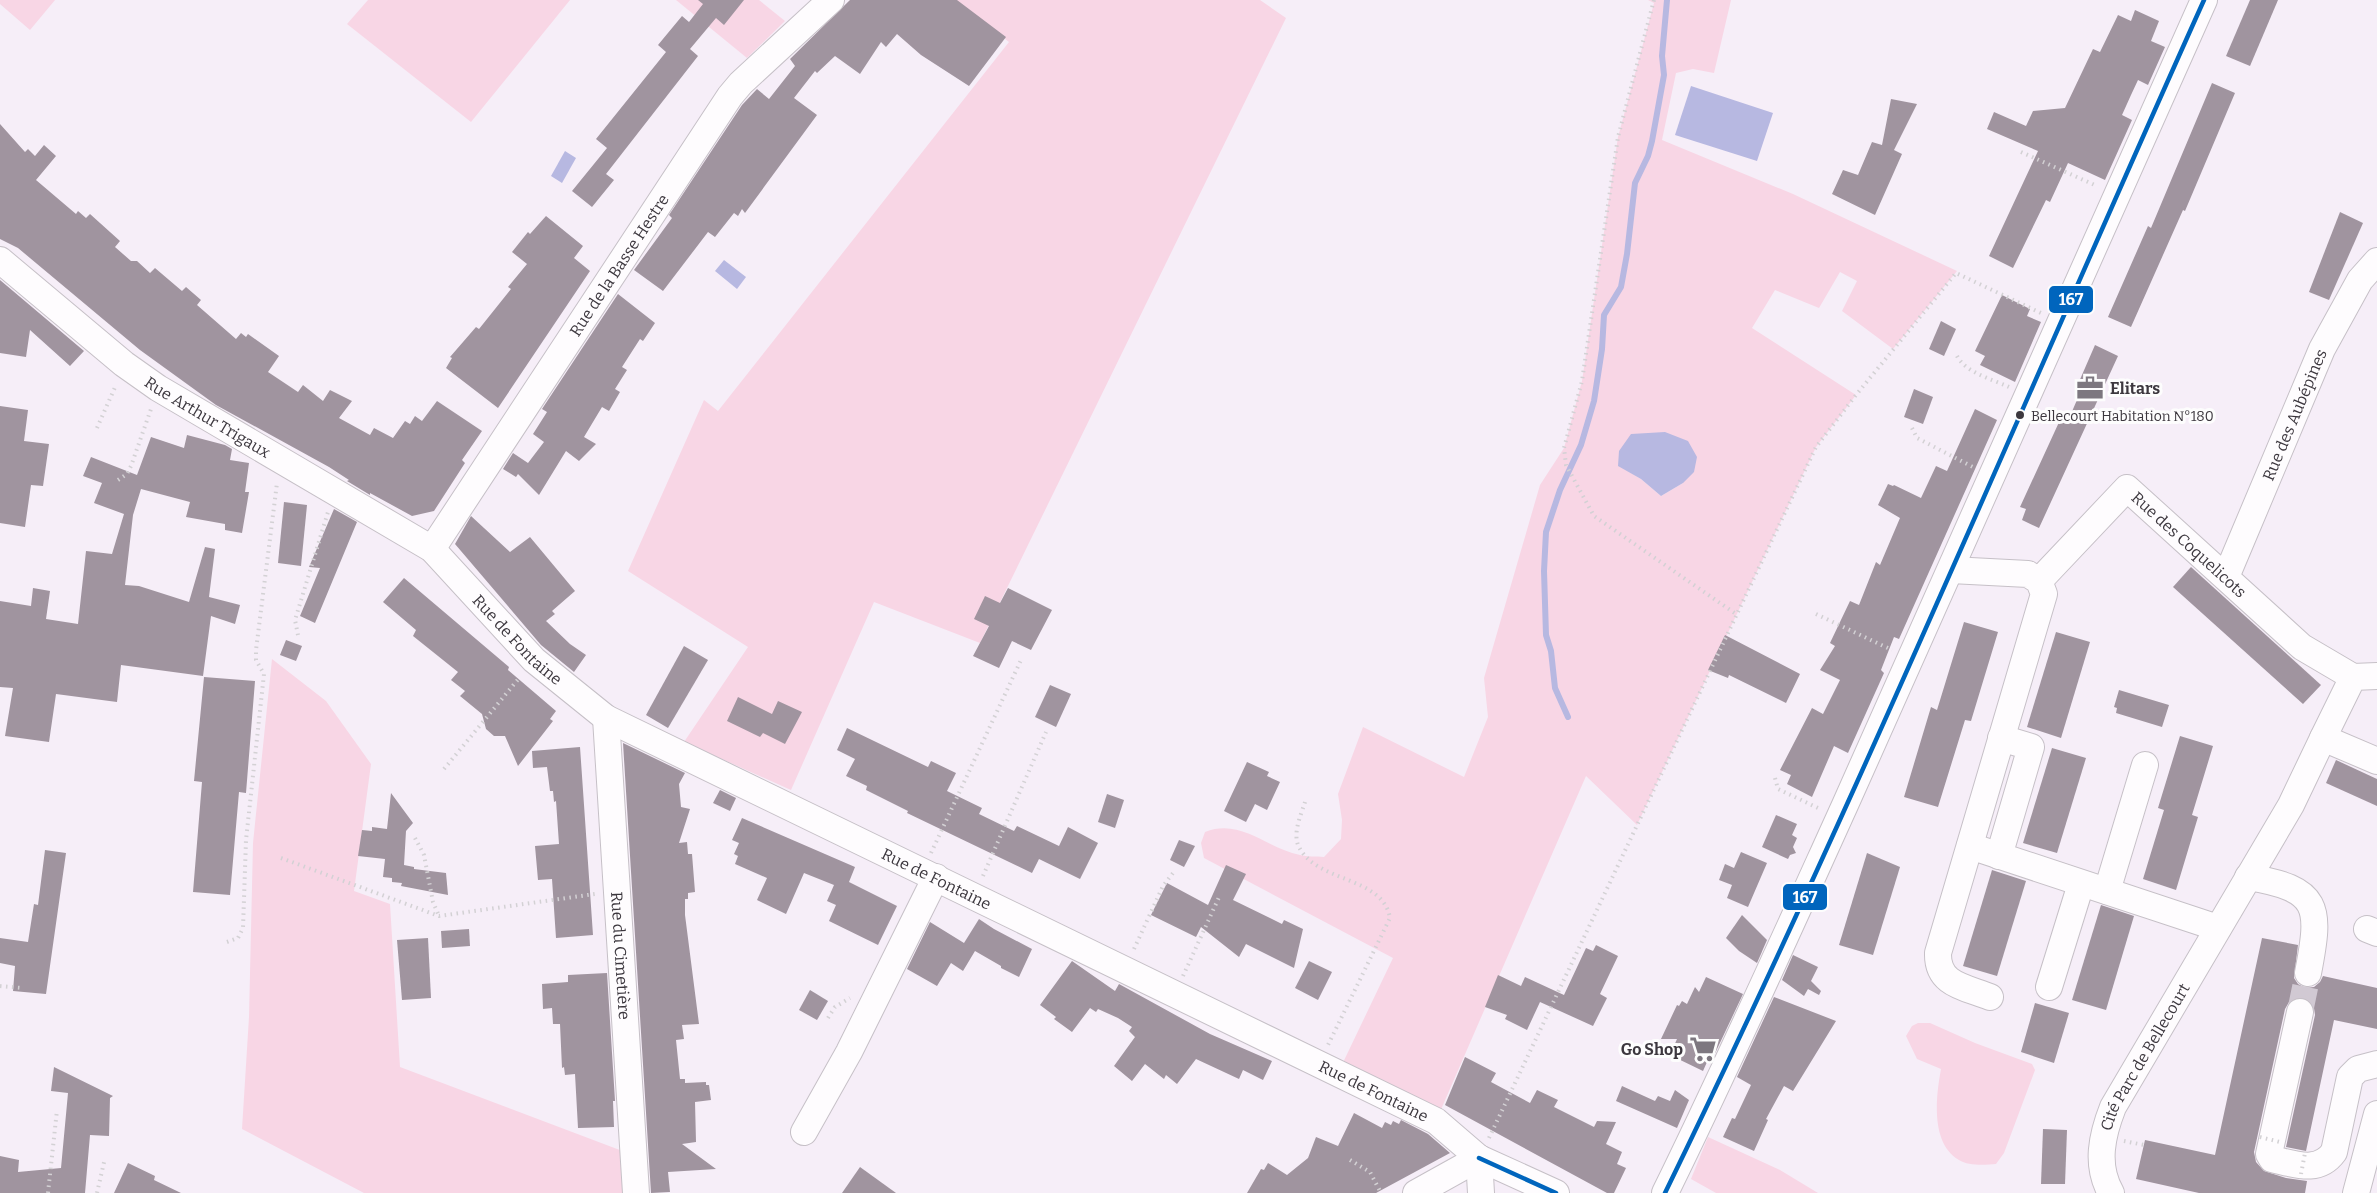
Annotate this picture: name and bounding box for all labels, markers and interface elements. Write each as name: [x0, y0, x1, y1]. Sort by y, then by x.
street label: Rue de la Basse Hestre: [566, 191, 673, 340]
line badge: 167: [2048, 285, 2094, 314]
text: 167: [2059, 290, 2084, 309]
street label: Rue des Aubépines: [2259, 346, 2331, 484]
street label: Rue Arthur Trigaux: [141, 373, 274, 462]
office icon: Elitars: [2075, 373, 2105, 403]
place label: Elitars: [2110, 379, 2160, 398]
place label: Bellecourt Habitation N°180: [2031, 408, 2214, 425]
marker: Bellecourt Habitation N°180: [2014, 409, 2026, 421]
street label: Rue des Coquelicots: [2128, 488, 2250, 602]
street label: Rue de Fontaine: [469, 591, 566, 689]
street label: Rue de Fontaine: [879, 844, 994, 914]
line badge: 167: [1782, 883, 1828, 911]
text: 167: [1793, 888, 1818, 907]
street label: Rue du Cimetière: [607, 891, 634, 1020]
street label: Cité Parc de Bellecourt: [2097, 980, 2194, 1133]
supermarket icon: Go Shop: [1688, 1034, 1718, 1064]
place label: Go Shop: [1621, 1040, 1683, 1059]
street label: Rue de Fontaine: [1316, 1057, 1431, 1126]

